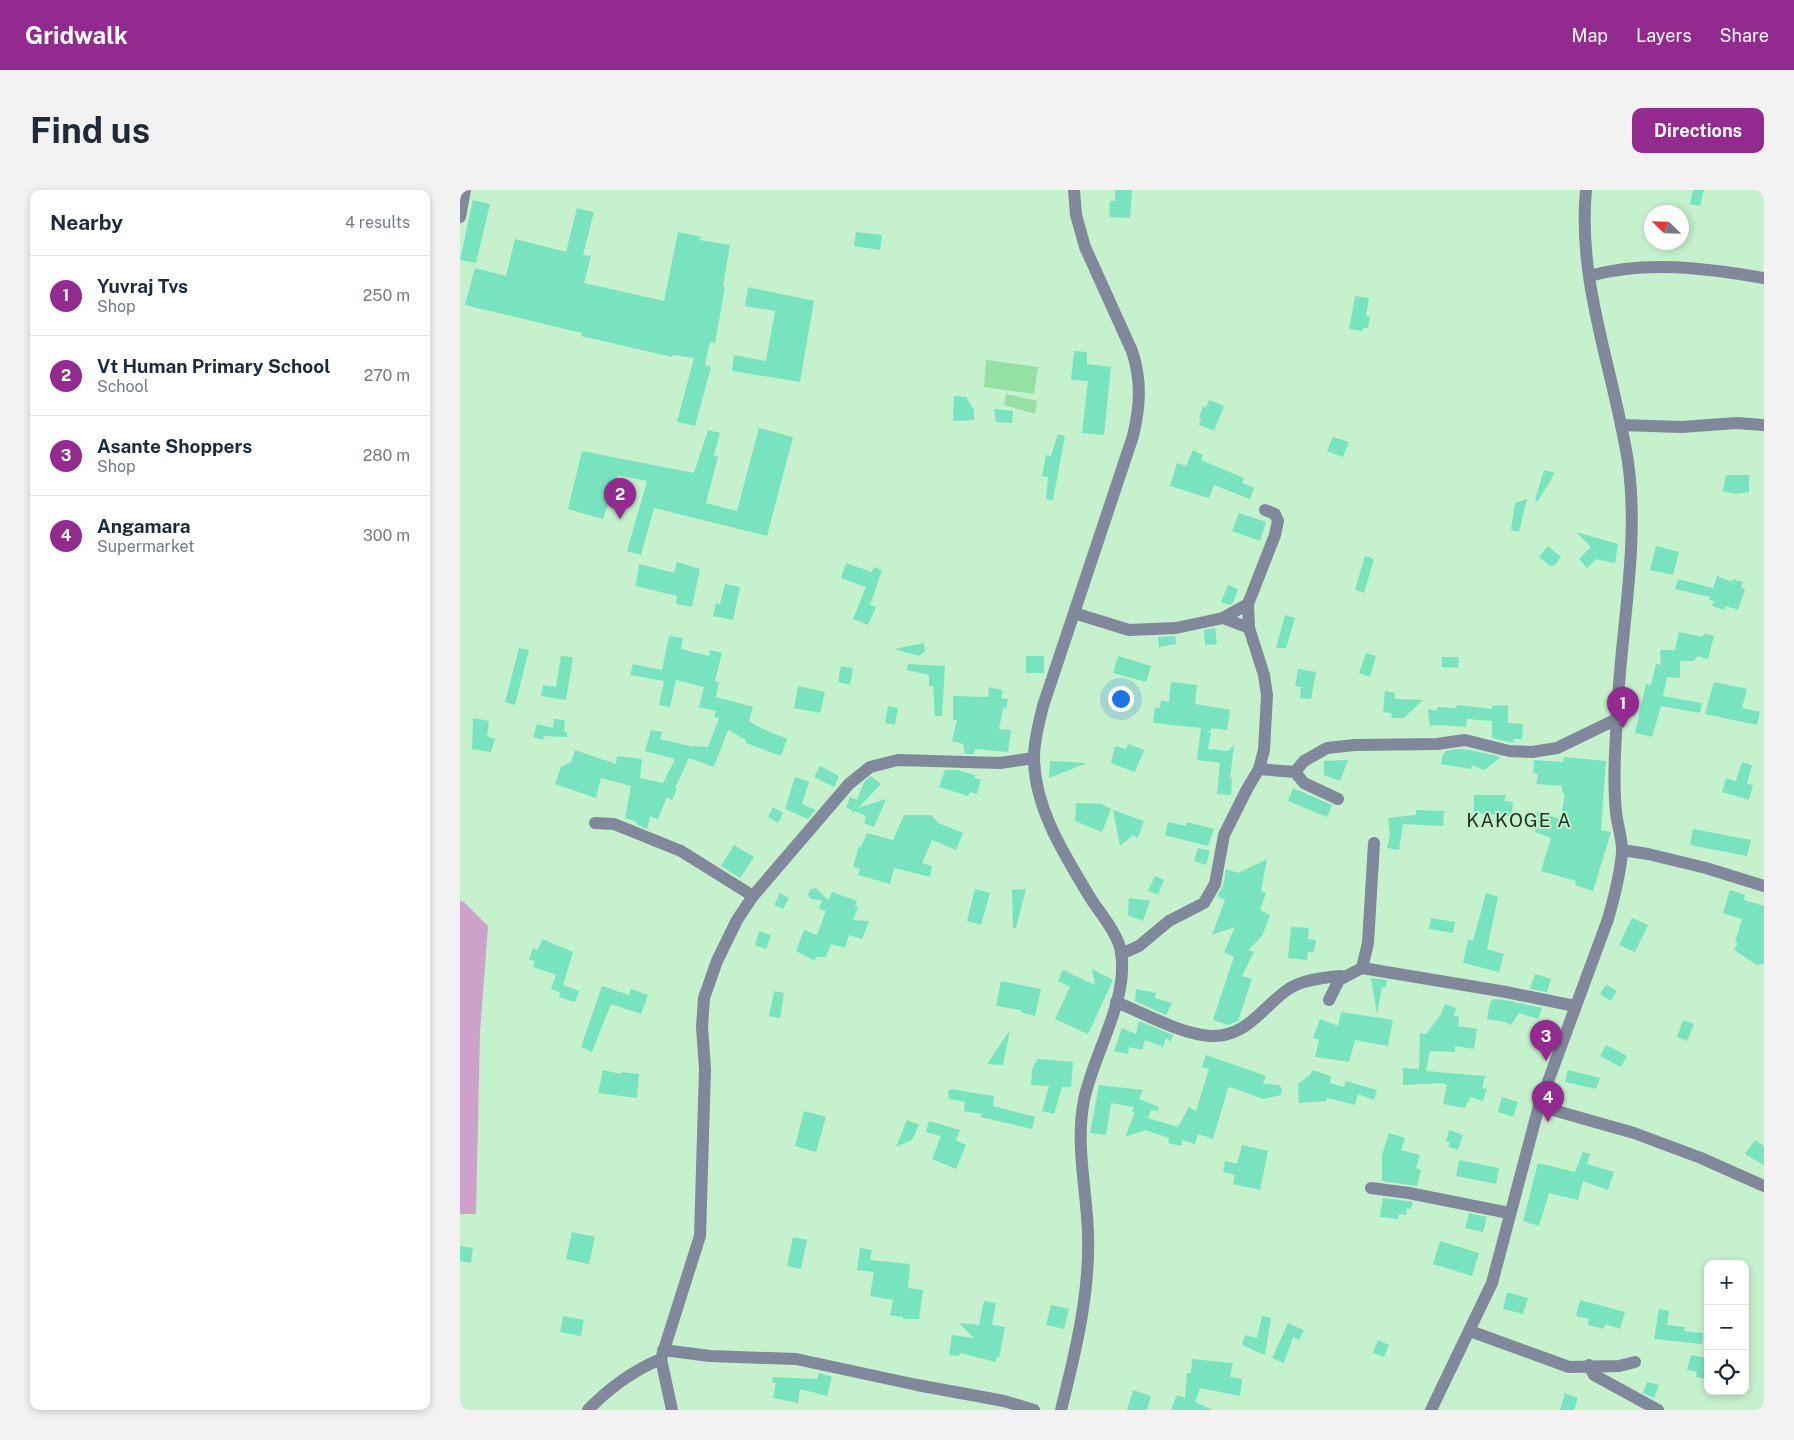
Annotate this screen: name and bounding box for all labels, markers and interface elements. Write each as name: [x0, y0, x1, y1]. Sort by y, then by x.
text: Gridwalk: [25, 21, 128, 49]
text: Map: [1572, 25, 1608, 46]
text: Layers: [1636, 25, 1692, 46]
text: Share: [1720, 25, 1769, 46]
button: Directions: [1632, 108, 1764, 153]
text: Find us: [30, 110, 150, 151]
north arrow: [1644, 205, 1689, 250]
text: Nearby: [50, 210, 123, 235]
text: 4 results: [345, 213, 410, 232]
text: Yuvraj Tvs: [97, 275, 188, 297]
text: 1: [63, 286, 69, 305]
text: 250 m: [363, 286, 410, 305]
text: Shop: [97, 297, 136, 316]
text: Vt Human Primary School: [97, 355, 330, 377]
text: 2: [61, 366, 71, 385]
text: 270 m: [364, 366, 410, 385]
text: School: [97, 377, 148, 396]
text: Asante Shoppers: [97, 435, 252, 457]
text: 3: [61, 446, 71, 465]
text: 280 m: [363, 446, 410, 465]
text: Shop: [97, 457, 136, 476]
pin: 2: [604, 478, 636, 519]
text: Angamara: [97, 515, 191, 537]
text: 4: [61, 526, 71, 545]
text: 300 m: [363, 526, 410, 545]
text: Supermarket: [97, 537, 194, 556]
your location: [1108, 686, 1134, 712]
pin: 1: [1607, 687, 1639, 728]
district label: KAKOGE A: [1466, 809, 1572, 831]
pin: 3: [1530, 1020, 1562, 1061]
pin: 4: [1532, 1081, 1564, 1122]
map controls: [1704, 1260, 1749, 1395]
button: +: [1704, 1260, 1749, 1305]
button: −: [1704, 1305, 1749, 1350]
button: locate: [1704, 1350, 1749, 1395]

